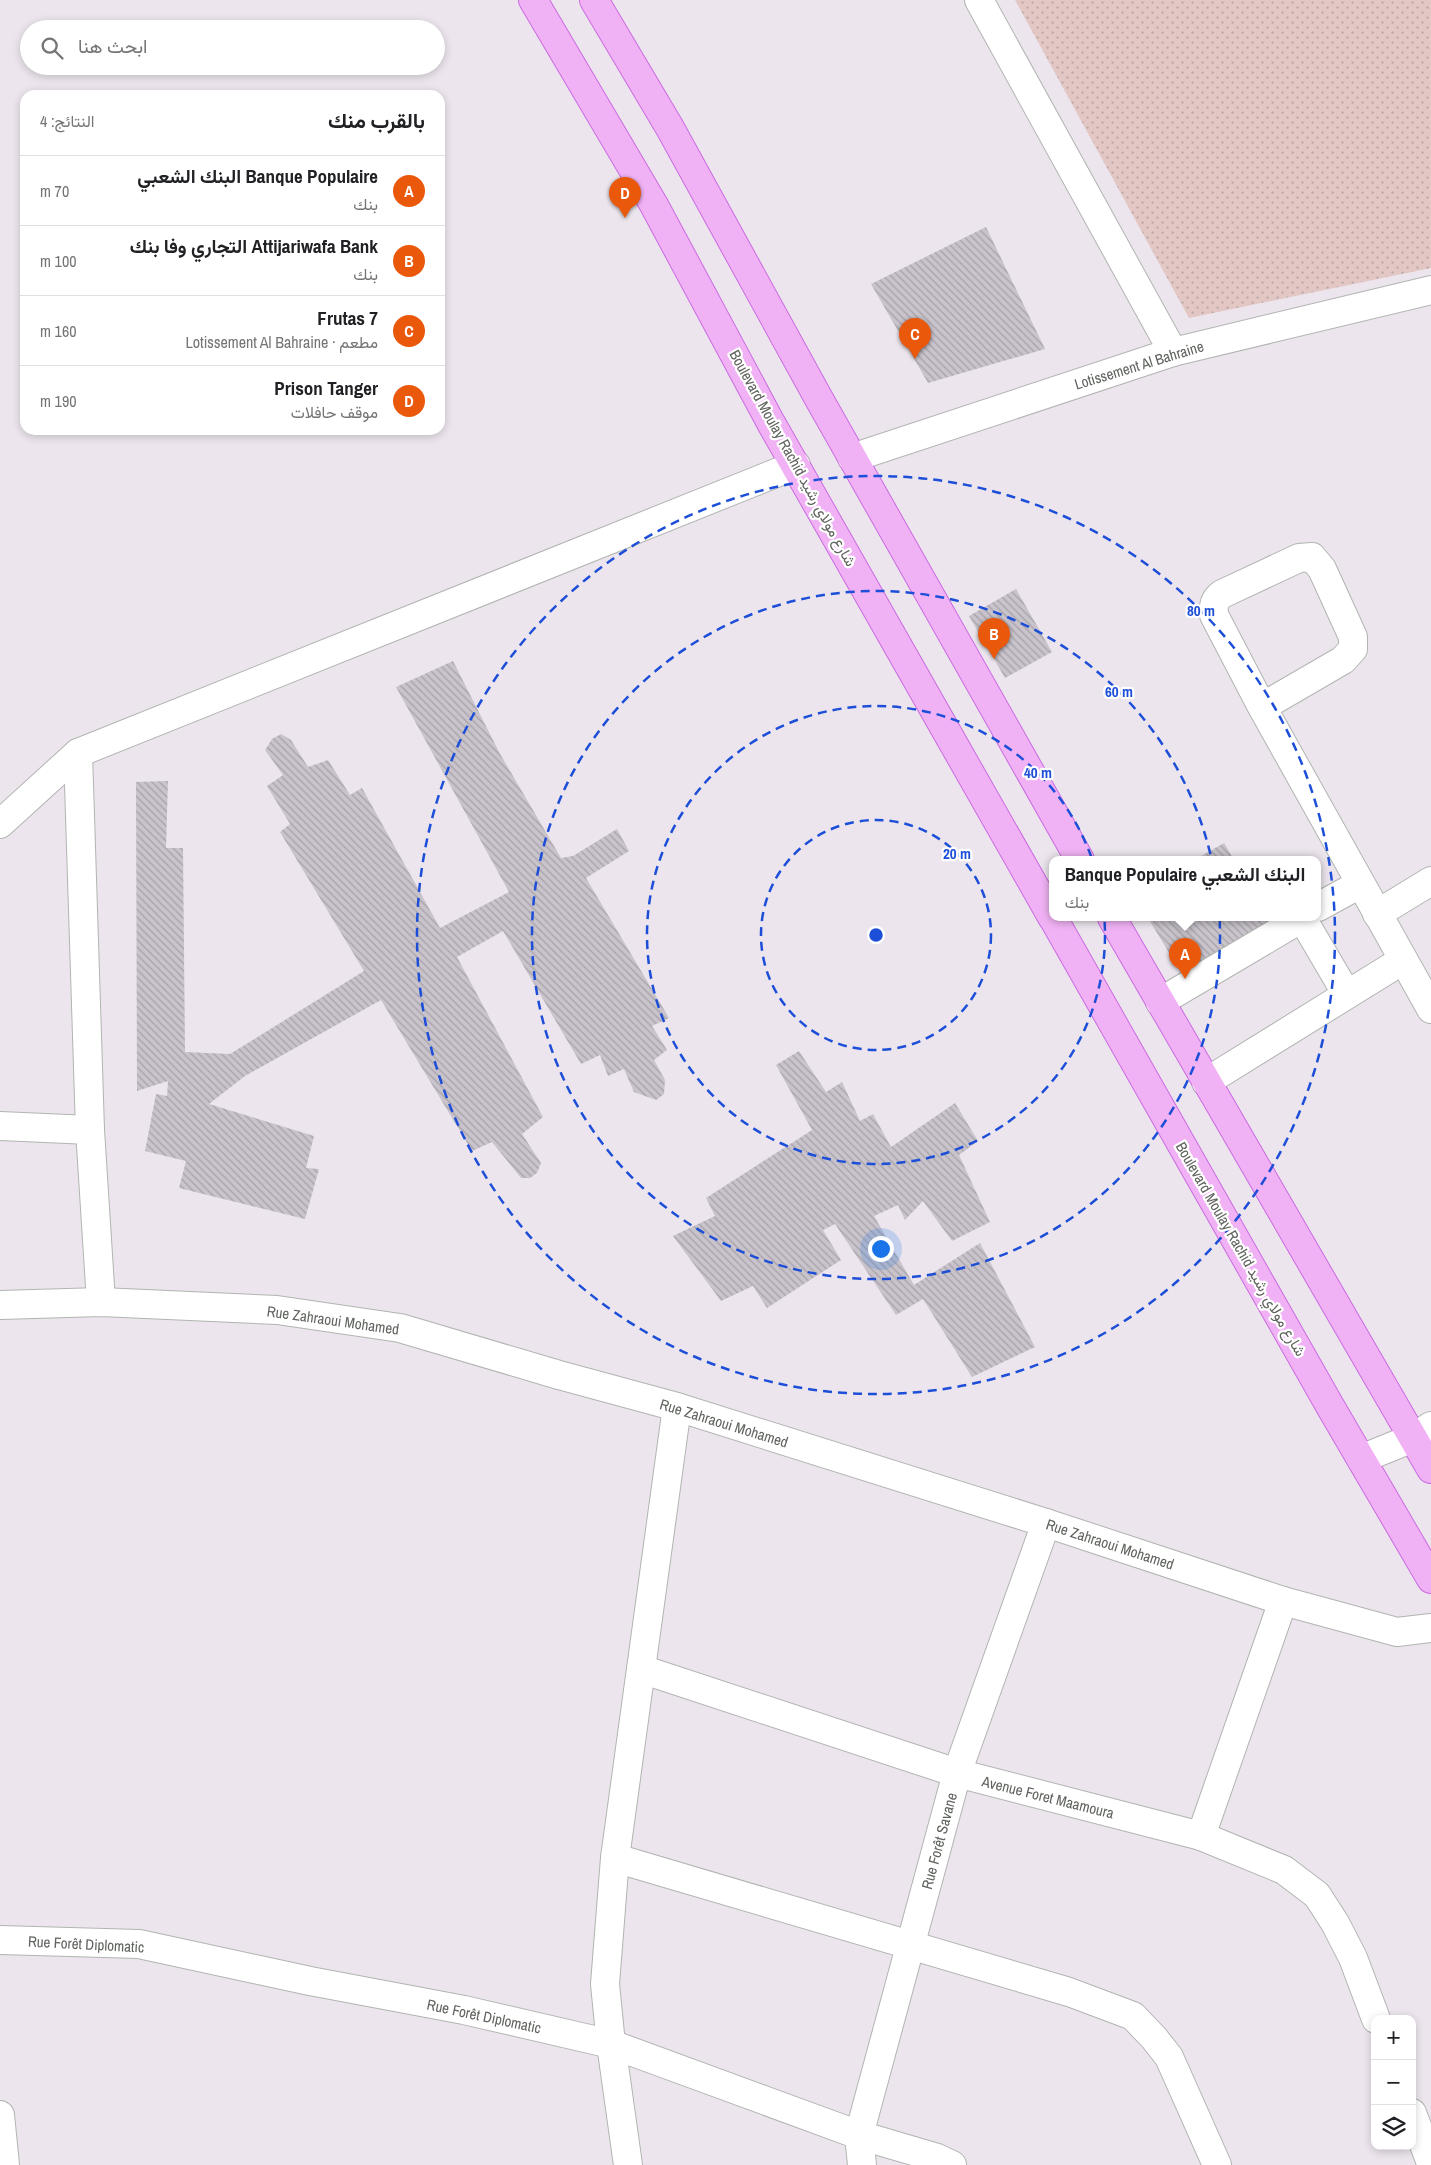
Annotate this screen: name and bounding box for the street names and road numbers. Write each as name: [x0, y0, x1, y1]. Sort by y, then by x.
street label: Lotissement Al Bahraine: [1072, 335, 1206, 395]
street label: Boulevard Moulay Rachid شارع مولاي رشيد: [722, 346, 861, 572]
street label: Boulevard Moulay Rachid شارع مولاي رشيد: [1168, 1138, 1311, 1362]
street label: Rue Zahraoui Mohamed: [266, 1300, 400, 1340]
street label: Rue Zahraoui Mohamed: [657, 1393, 791, 1453]
street label: Rue Zahraoui Mohamed: [1043, 1513, 1177, 1575]
street label: Avenue Foret Maamoura: [979, 1770, 1116, 1824]
street label: Rue Forêt Savane: [916, 1790, 962, 1892]
street label: Rue Forêt Diplomatic: [27, 1930, 145, 1958]
street label: Rue Forêt Diplomatic: [425, 1994, 543, 2038]

